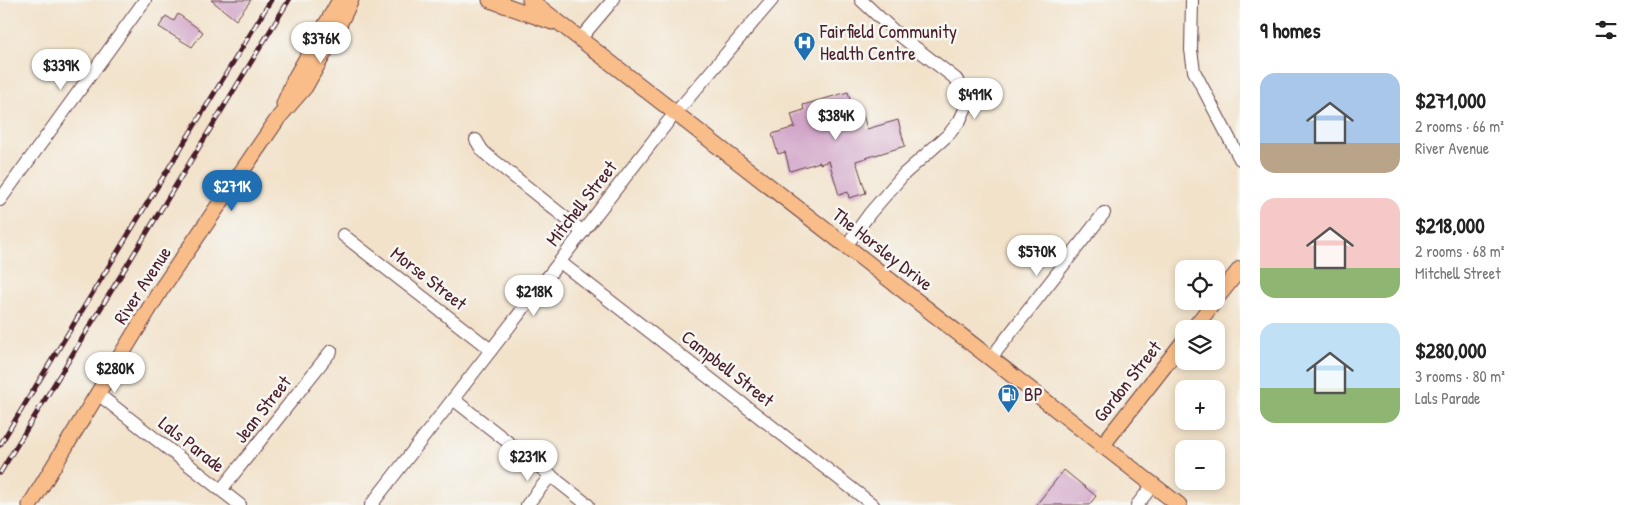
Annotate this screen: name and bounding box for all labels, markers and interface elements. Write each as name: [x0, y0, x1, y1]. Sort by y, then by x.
text: 9 homes: [1260, 16, 1321, 45]
icon: filters: [1592, 16, 1620, 44]
place label: Fairfield Community Health Centre: [819, 18, 957, 66]
pin: $376K: [286, 22, 356, 64]
text: $376K: [302, 27, 340, 49]
hospital icon: Fairfield Community Health Centre: [792, 30, 816, 61]
pin: $339K: [26, 48, 96, 91]
text: $339K: [43, 54, 79, 76]
pin: $491K: [940, 78, 1010, 120]
text: $491K: [958, 83, 992, 105]
text: $271,000: [1415, 86, 1486, 115]
icon: home: [1300, 93, 1360, 153]
pin: $384K: [801, 98, 871, 141]
text: $384K: [818, 104, 854, 126]
text: 2 rooms · 66 m²: [1415, 115, 1504, 137]
text: River Avenue: [1415, 137, 1489, 159]
street label: Mitchell Street: [539, 155, 623, 251]
pin: $271K: [197, 170, 267, 212]
text: $271K: [213, 175, 251, 197]
street label: The Horsley Drive: [827, 202, 939, 297]
text: $218,000: [1415, 211, 1485, 240]
icon: home: [1300, 218, 1360, 278]
pin: $570K: [1002, 234, 1072, 277]
street label: Morse Street: [386, 240, 473, 316]
text: $570K: [1018, 240, 1056, 262]
text: 2 rooms · 68 m²: [1415, 240, 1504, 262]
street label: River Avenue: [107, 241, 177, 329]
map controls: [1175, 260, 1225, 490]
button: locate: [1175, 260, 1225, 310]
text: Mitchell Street: [1415, 262, 1501, 284]
pin: $218K: [499, 274, 569, 317]
text: $218K: [516, 280, 552, 302]
button: layers: [1175, 320, 1225, 370]
street label: Campbell Street: [676, 324, 780, 413]
street label: Gordon Street: [1087, 335, 1167, 427]
text: $280,000: [1415, 336, 1486, 365]
icon: home: [1300, 343, 1360, 403]
pin: $280K: [80, 352, 150, 394]
text: $280K: [96, 357, 134, 379]
text: 3 rooms · 80 m²: [1415, 365, 1505, 387]
street label: Jean Street: [227, 369, 297, 448]
button: +: [1175, 380, 1225, 430]
place label: BP: [1024, 381, 1043, 407]
fuel station icon: BP: [996, 382, 1020, 413]
text: Lals Parade: [1415, 387, 1480, 409]
street label: Lals Parade: [153, 410, 231, 478]
pin: $231K: [493, 440, 563, 482]
button: −: [1175, 440, 1225, 490]
text: $231K: [510, 445, 546, 467]

